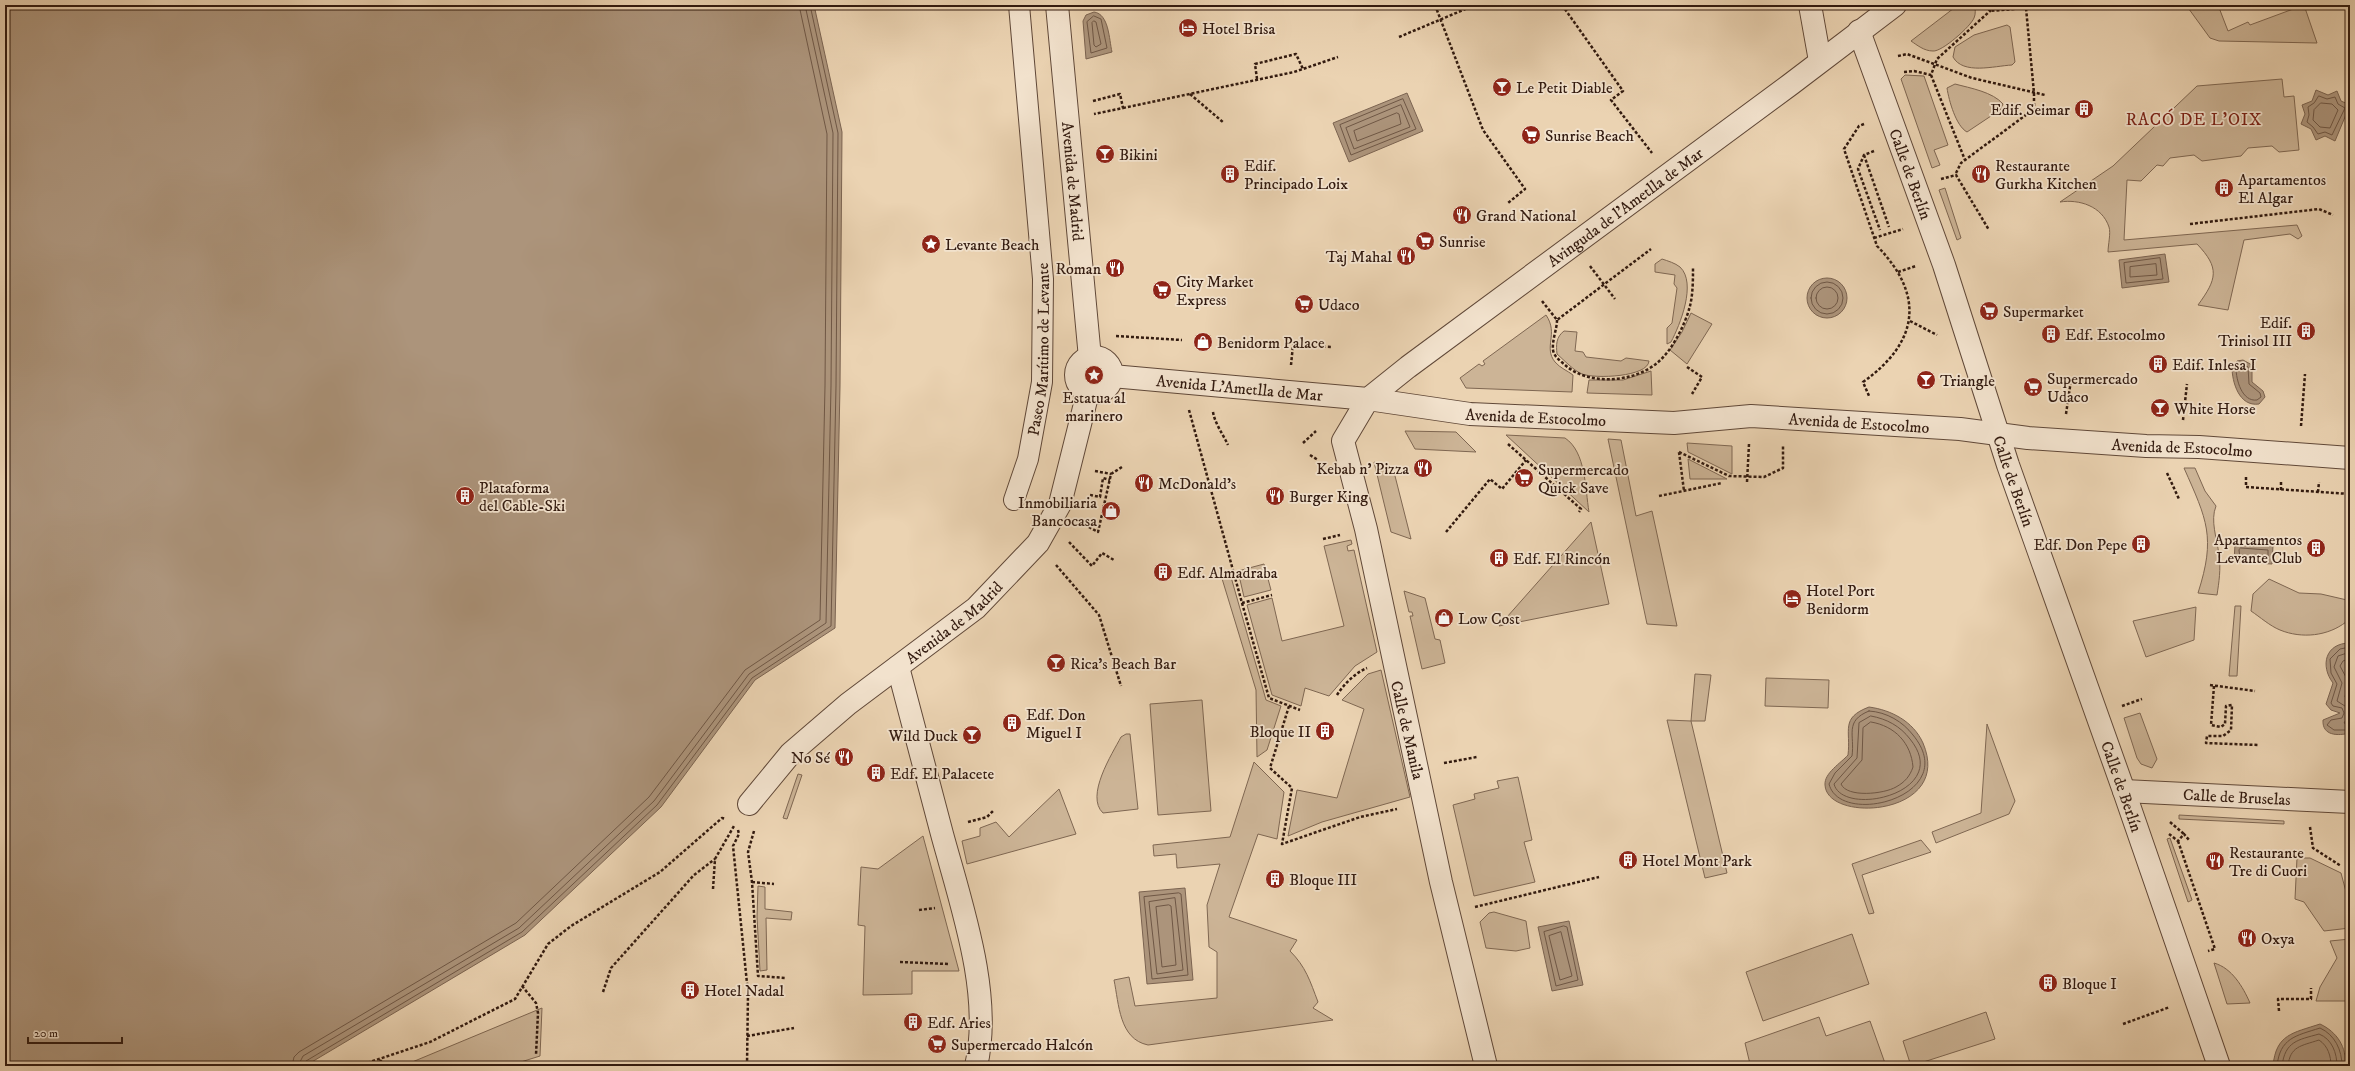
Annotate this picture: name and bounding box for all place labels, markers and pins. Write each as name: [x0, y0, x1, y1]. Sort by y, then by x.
hotel icon: Hotel Brisa: [1177, 17, 1199, 39]
place label: Hotel Brisa: [1202, 19, 1275, 39]
bar icon: Le Petit Diable: [1491, 76, 1513, 98]
place label: Le Petit Diable: [1516, 78, 1613, 98]
building icon: Edif. Seimar: [2073, 98, 2095, 120]
place label: Edif. Seimar: [1990, 100, 2070, 120]
supermarket icon: Sunrise Beach: [1520, 124, 1542, 146]
place label: Sunrise Beach: [1545, 126, 1634, 146]
bar icon: Bikini: [1094, 143, 1116, 165]
place label: Bikini: [1119, 145, 1158, 165]
place label: Edif. Principado Loix: [1244, 156, 1348, 194]
place label: Restaurante Gurkha Kitchen: [1995, 156, 2098, 194]
building icon: Edif. Principado Loix: [1219, 163, 1241, 185]
restaurant icon: Restaurante Gurkha Kitchen: [1970, 163, 1992, 185]
place label: Apartamentos El Algar: [2238, 170, 2326, 208]
building icon: Apartamentos El Algar: [2213, 177, 2235, 199]
restaurant icon: Grand National: [1451, 204, 1473, 226]
place label: Grand National: [1476, 206, 1576, 226]
supermarket icon: Sunrise: [1414, 230, 1436, 252]
place label: Sunrise: [1439, 232, 1486, 252]
place icon: Levante Beach: [920, 233, 942, 255]
place label: Levante Beach: [945, 235, 1040, 255]
restaurant icon: Taj Mahal: [1395, 245, 1417, 267]
place label: Taj Mahal: [1326, 247, 1392, 267]
restaurant icon: Roman: [1104, 257, 1126, 279]
place label: Roman: [1055, 259, 1102, 279]
place label: City Market Express: [1176, 272, 1254, 310]
supermarket icon: City Market Express: [1151, 279, 1173, 301]
supermarket icon: Udaco: [1293, 293, 1315, 315]
place label: Udaco: [1318, 295, 1360, 315]
supermarket icon: Supermarket: [1978, 300, 2000, 322]
place label: Supermarket: [2003, 302, 2084, 322]
place label: Edif. Trinisol III: [2218, 313, 2292, 351]
building icon: Edif. Trinisol III: [2295, 320, 2317, 342]
building icon: Edf. Estocolmo: [2040, 323, 2062, 345]
place label: Edf. Estocolmo: [2065, 325, 2166, 345]
shop icon: Benidorm Palace: [1192, 331, 1214, 353]
place label: Benidorm Palace: [1217, 333, 1325, 353]
building icon: Edif. Inlesa I: [2147, 353, 2169, 375]
place label: Edif. Inlesa I: [2172, 355, 2257, 375]
place icon: Estatua al marinero: [1083, 364, 1105, 386]
bar icon: Triangle: [1915, 369, 1937, 391]
place label: Supermercado Udaco: [2047, 369, 2138, 407]
place label: Triangle: [1940, 371, 1995, 391]
supermarket icon: Supermercado Udaco: [2022, 376, 2044, 398]
place label: Estatua al marinero: [1062, 388, 1126, 426]
bar icon: White Horse: [2149, 397, 2171, 419]
place label: White Horse: [2173, 399, 2256, 419]
restaurant icon: Kebab n' Pizza: [1412, 457, 1434, 479]
place label: Kebab n' Pizza: [1316, 459, 1409, 479]
place label: Supermercado Quick Save: [1538, 460, 1629, 498]
supermarket icon: Supermercado Quick Save: [1513, 467, 1535, 489]
restaurant icon: McDonald's: [1133, 472, 1155, 494]
place label: McDonald's: [1158, 474, 1236, 494]
place label: Plataforma del Cable-Ski: [479, 478, 565, 516]
building icon: Plataforma del Cable-Ski: [454, 485, 476, 507]
restaurant icon: Burger King: [1264, 485, 1286, 507]
place label: Burger King: [1289, 487, 1368, 507]
place label: Inmobiliaria Bancocasa: [1018, 493, 1097, 531]
shop icon: Inmobiliaria Bancocasa: [1100, 500, 1122, 522]
place label: Apartamentos Levante Club: [2214, 530, 2302, 568]
building icon: Edf. Don Pepe: [2130, 533, 2152, 555]
place label: Edf. Don Pepe: [2034, 535, 2127, 555]
building icon: Apartamentos Levante Club: [2305, 537, 2327, 559]
building icon: Edf. El Rincón: [1488, 547, 1510, 569]
place label: Edf. El Rincón: [1513, 549, 1611, 569]
building icon: Edf. Almadraba: [1152, 561, 1174, 583]
place label: Edf. Almadraba: [1177, 563, 1278, 583]
place label: Hotel Port Benidorm: [1806, 581, 1875, 619]
hotel icon: Hotel Port Benidorm: [1781, 588, 1803, 610]
shop icon: Low Cost: [1433, 607, 1455, 629]
place label: Low Cost: [1458, 609, 1520, 629]
bar icon: Rica's Beach Bar: [1045, 652, 1067, 674]
place label: Rica's Beach Bar: [1070, 654, 1176, 674]
place label: Edf. Don Miguel I: [1026, 705, 1086, 743]
building icon: Edf. Don Miguel I: [1001, 712, 1023, 734]
building icon: Bloque II: [1314, 720, 1336, 742]
place label: Bloque II: [1250, 722, 1311, 742]
bar icon: Wild Duck: [961, 724, 983, 746]
place label: Wild Duck: [888, 726, 958, 746]
restaurant icon: No Sé: [833, 746, 855, 768]
place label: No Sé: [791, 748, 830, 768]
building icon: Edf. El Palacete: [865, 762, 887, 784]
place label: Edf. El Palacete: [890, 764, 995, 784]
place label: Restaurante Tre di Cuori: [2229, 843, 2307, 881]
building icon: Hotel Mont Park: [1617, 849, 1639, 871]
restaurant icon: Restaurante Tre di Cuori: [2204, 850, 2226, 872]
place label: Hotel Mont Park: [1642, 851, 1752, 871]
building icon: Bloque III: [1264, 868, 1286, 890]
place label: Bloque III: [1289, 870, 1357, 890]
restaurant icon: Oxya: [2236, 927, 2258, 949]
place label: Oxya: [2261, 929, 2295, 949]
building icon: Bloque I: [2037, 972, 2059, 994]
place label: Bloque I: [2062, 974, 2117, 994]
building icon: Hotel Nadal: [679, 979, 701, 1001]
place label: Hotel Nadal: [704, 981, 784, 1001]
building icon: Edf. Aries: [902, 1011, 924, 1033]
place label: Edf. Aries: [927, 1013, 991, 1033]
supermarket icon: Supermercado Halcón: [926, 1033, 948, 1055]
place label: Supermercado Halcón: [951, 1035, 1094, 1055]

